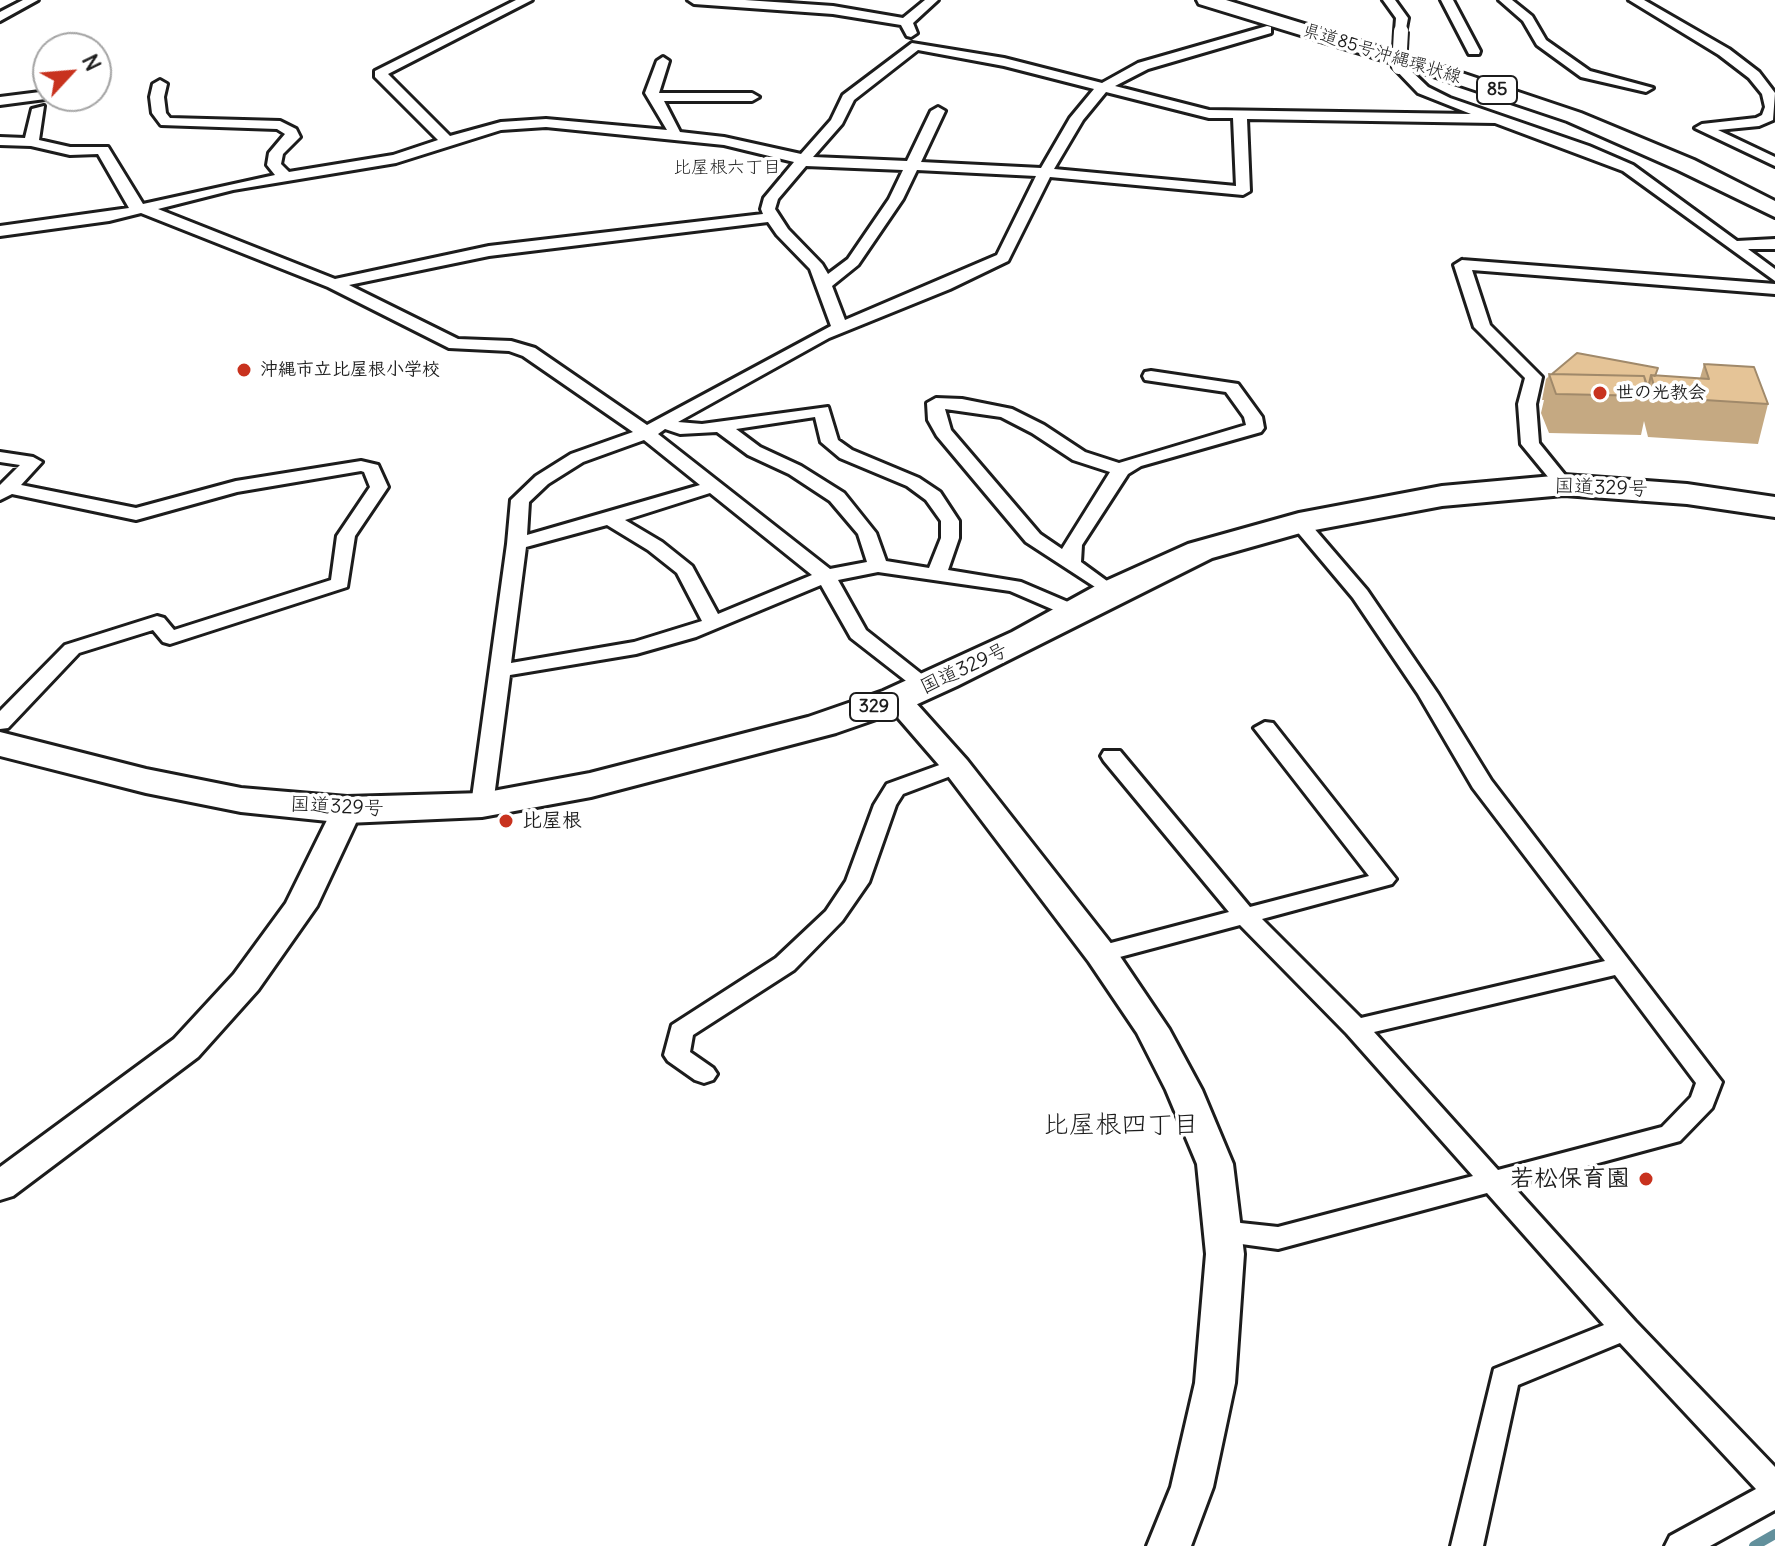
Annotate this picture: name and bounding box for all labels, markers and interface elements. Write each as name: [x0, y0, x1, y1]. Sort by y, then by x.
street label: 県道85号沖縄環状線: [1300, 20, 1464, 88]
north arrow: [32, 32, 112, 112]
text: N: [76, 49, 108, 75]
road number: 85: [1477, 76, 1517, 104]
district label: 比屋根六丁目: [673, 157, 781, 179]
place label: 沖縄市立比屋根小学校: [260, 359, 440, 381]
marker: 沖縄市立比屋根小学校: [235, 361, 253, 379]
place label: 世の光教会: [1616, 382, 1706, 404]
marker: 世の光教会: [1591, 384, 1609, 402]
street label: 国道329号: [1554, 474, 1648, 502]
street label: 国道329号: [916, 638, 1012, 700]
road number: 329: [850, 693, 898, 721]
street label: 国道329号: [290, 793, 384, 821]
place label: 比屋根: [522, 809, 582, 833]
marker: 比屋根: [497, 812, 515, 830]
district label: 比屋根四丁目: [1043, 1110, 1199, 1142]
place label: 若松保育園: [1510, 1165, 1630, 1193]
marker: 若松保育園: [1637, 1170, 1655, 1188]

